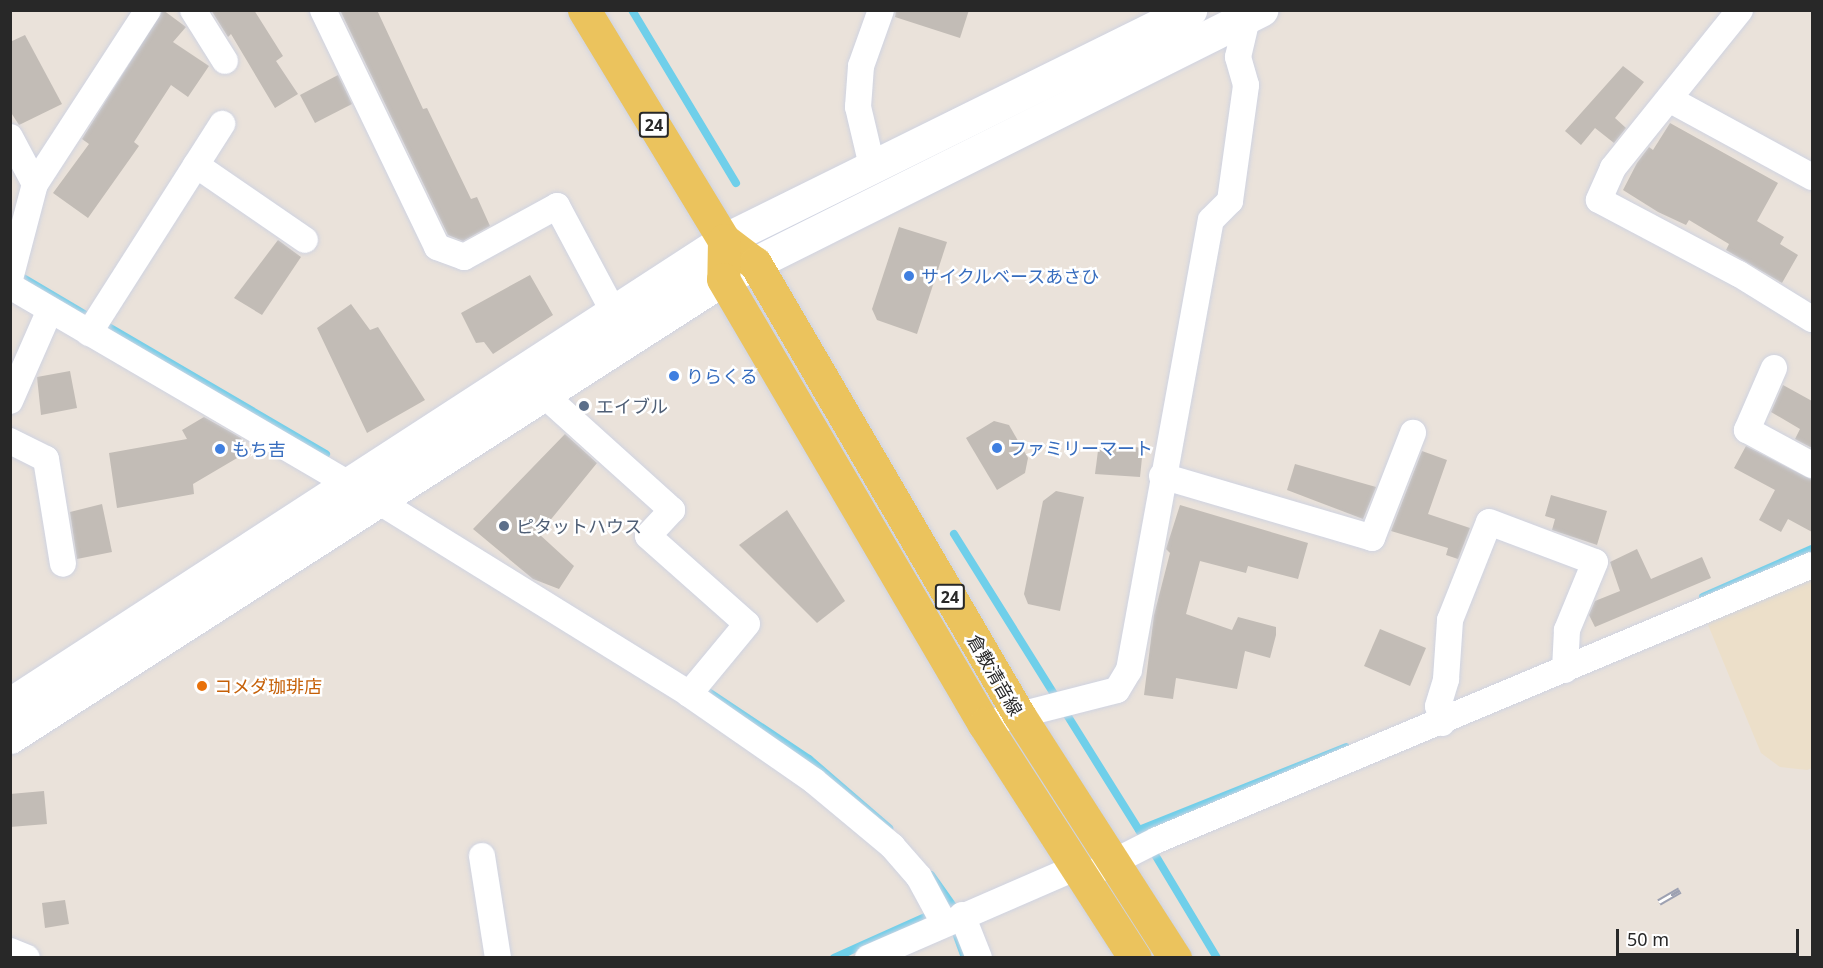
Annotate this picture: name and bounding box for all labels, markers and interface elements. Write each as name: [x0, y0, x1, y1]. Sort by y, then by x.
road number: 24: [638, 112, 670, 138]
place label: サイクルベースあさひ: [921, 265, 1101, 287]
marker: サイクルベースあさひ: [902, 269, 916, 283]
place label: りらくる: [686, 365, 758, 387]
marker: りらくる: [667, 369, 681, 383]
place label: エイブル: [596, 395, 668, 417]
marker: エイブル: [577, 399, 591, 413]
place label: ファミリーマート: [1009, 437, 1153, 459]
place label: もち吉: [232, 438, 286, 460]
marker: ファミリーマート: [990, 441, 1004, 455]
marker: もち吉: [213, 442, 227, 456]
place label: ピタットハウス: [516, 515, 642, 537]
marker: ピタットハウス: [497, 519, 511, 533]
road number: 24: [934, 584, 966, 610]
street label: 倉敷清音線: [963, 631, 1027, 719]
place label: コメダ珈琲店: [214, 675, 322, 697]
marker: コメダ珈琲店: [195, 679, 209, 693]
scale bar: [1619, 917, 1802, 955]
text: 50 m: [1627, 927, 1669, 951]

